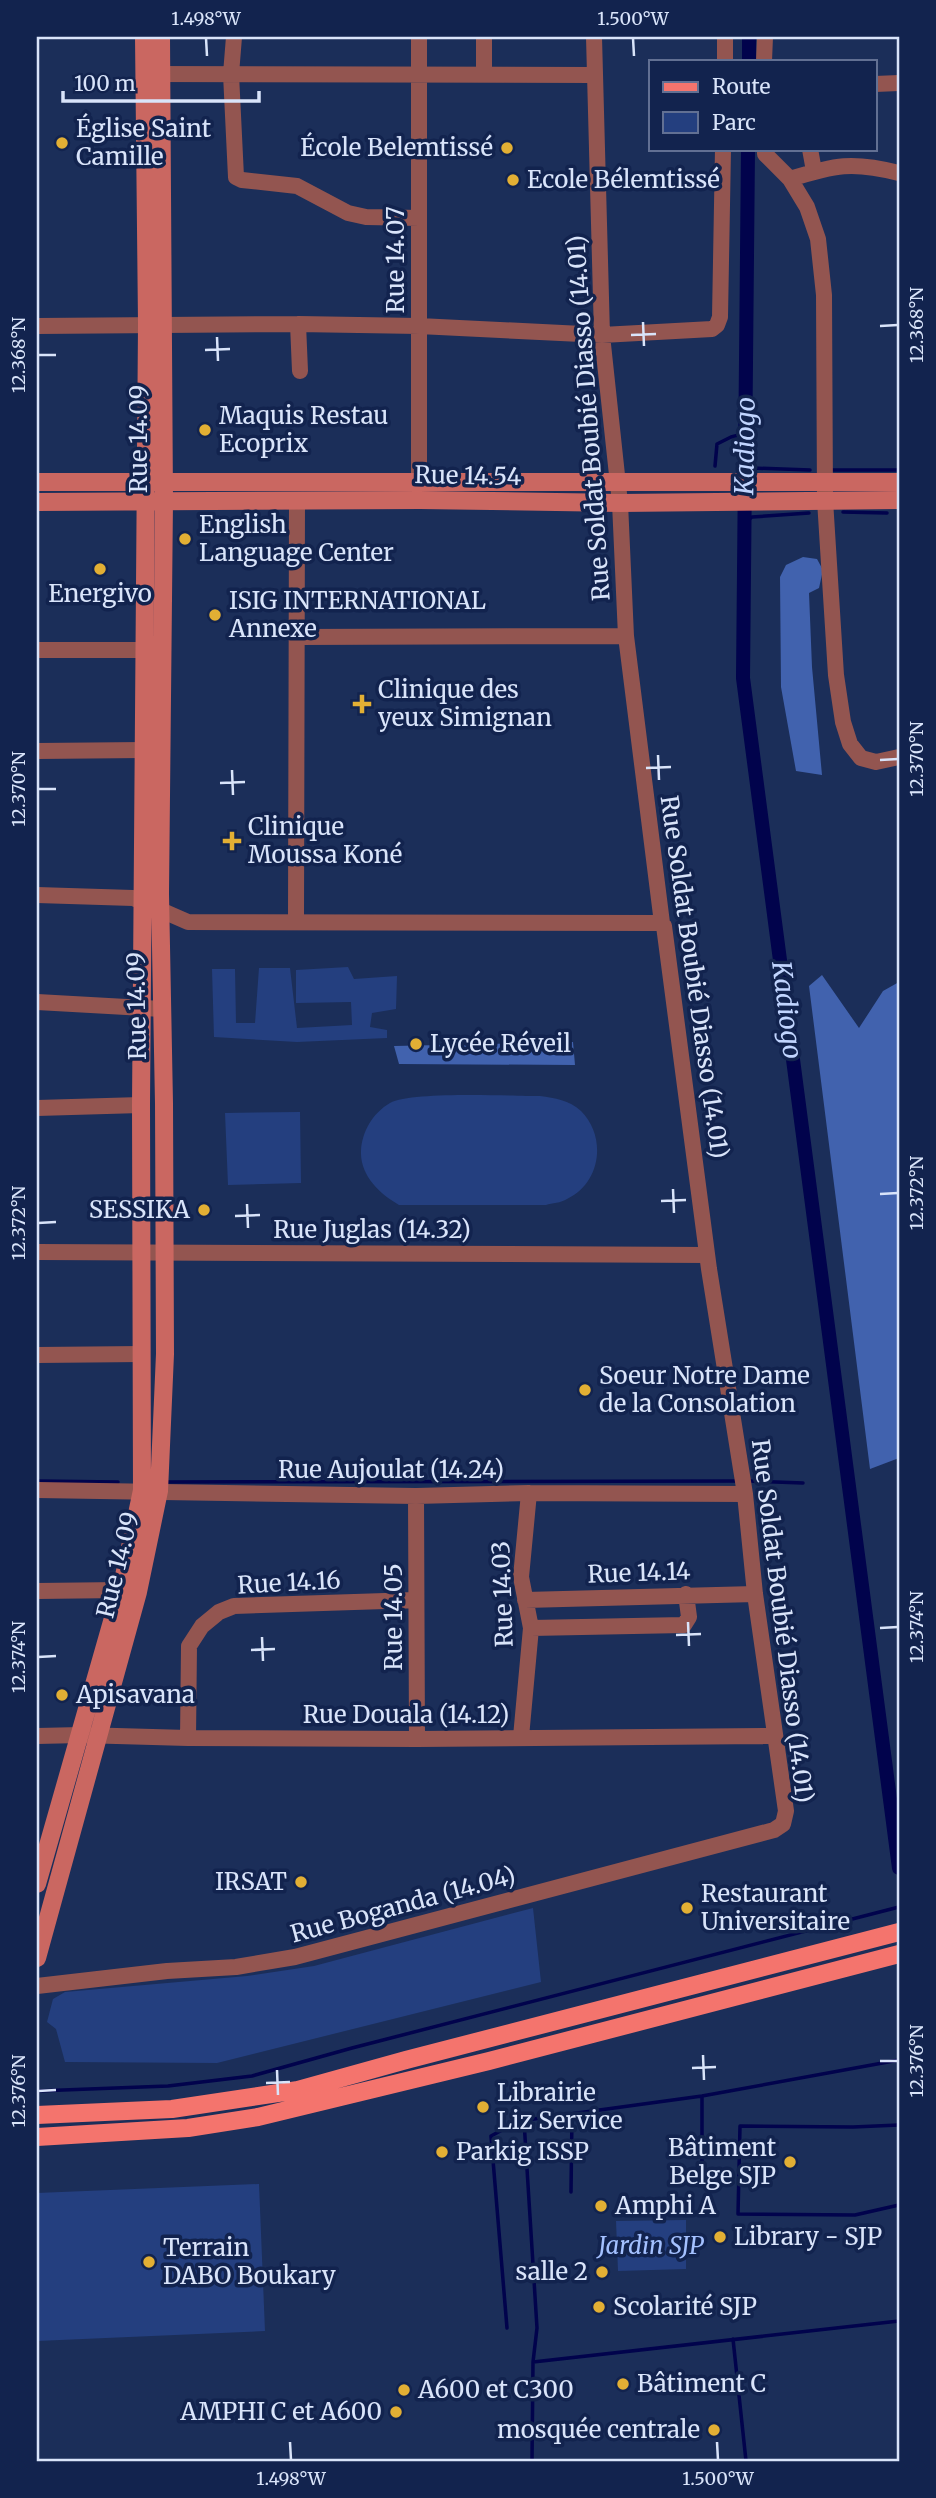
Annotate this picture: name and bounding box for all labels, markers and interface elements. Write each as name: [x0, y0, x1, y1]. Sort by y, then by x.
text: 1.498°W: [171, 7, 242, 30]
text: 1.500°W: [597, 7, 670, 30]
scale bar: [63, 60, 259, 104]
legend: [649, 60, 876, 150]
text: 100 m: [74, 70, 136, 97]
text: Route: [712, 73, 770, 100]
text: Parc: [712, 109, 756, 136]
place label: Église Saint Camille: [76, 112, 212, 172]
place label: École Belemtissé: [300, 131, 493, 163]
marker: Église Saint Camille: [54, 135, 70, 151]
marker: École Belemtissé: [499, 140, 515, 156]
place label: Ecole Bélemtissé: [527, 164, 720, 195]
marker: Ecole Bélemtissé: [505, 172, 521, 188]
street label: Rue 14.07: [380, 206, 411, 314]
street label: Rue Soldat Boubié Diasso (14.01): [560, 234, 617, 602]
text: 12.368°N: [905, 287, 928, 363]
text: 12.368°N: [7, 317, 30, 393]
street label: Rue 14.09: [123, 385, 154, 493]
water label: Kadiogo: [727, 396, 762, 496]
place label: Maquis Restau Ecoprix: [219, 400, 388, 459]
marker: Maquis Restau Ecoprix: [197, 422, 213, 438]
street label: Rue 14.54: [414, 459, 522, 492]
place label: English Language Center: [199, 509, 394, 568]
marker: English Language Center: [177, 531, 193, 547]
marker: Energivo: [92, 561, 108, 577]
place label: Energivo: [48, 578, 152, 609]
place label: ISIG INTERNATIONAL Annexe: [228, 585, 486, 644]
marker: ISIG INTERNATIONAL Annexe: [207, 607, 223, 623]
place label: Clinique des yeux Simignan: [378, 674, 552, 733]
marker: Clinique des yeux Simignan: [352, 694, 372, 714]
text: 12.370°N: [905, 721, 928, 797]
text: 12.370°N: [7, 751, 30, 827]
street label: Rue Soldat Boubié Diasso (14.01): [654, 793, 735, 1160]
place label: Clinique Moussa Koné: [248, 811, 402, 870]
marker: Clinique Moussa Koné: [222, 831, 242, 851]
street label: Rue 14.09: [120, 951, 153, 1061]
water label: Kadiogo: [765, 958, 810, 1061]
place label: Lycée Réveil: [430, 1028, 571, 1059]
marker: Lycée Réveil: [408, 1036, 424, 1052]
text: 12.372°N: [905, 1156, 928, 1230]
text: 12.372°N: [7, 1186, 30, 1260]
place label: SESSIKA: [89, 1194, 191, 1225]
marker: SESSIKA: [196, 1202, 212, 1218]
street label: Rue Juglas (14.32): [273, 1214, 471, 1245]
place label: Soeur Notre Dame de la Consolation: [599, 1360, 810, 1419]
marker: Soeur Notre Dame de la Consolation: [577, 1382, 593, 1398]
street label: Rue Soldat Boubié Diasso (14.01): [745, 1437, 820, 1805]
street label: Rue Aujoulat (14.24): [278, 1454, 504, 1485]
street label: Rue 14.09: [89, 1508, 146, 1621]
street label: Rue 14.03: [485, 1540, 520, 1648]
street label: Rue 14.14: [587, 1555, 691, 1590]
street label: Rue 14.05: [378, 1563, 409, 1671]
street label: Rue 14.16: [237, 1564, 341, 1601]
text: 12.374°N: [905, 1591, 928, 1663]
text: 12.374°N: [7, 1621, 30, 1693]
place label: Apisavana: [75, 1679, 195, 1710]
marker: Apisavana: [54, 1687, 70, 1703]
street label: Rue Douala (14.12): [303, 1699, 509, 1730]
street label: Rue Boganda (14.04): [287, 1860, 519, 1949]
place label: IRSAT: [215, 1866, 287, 1897]
marker: IRSAT: [293, 1874, 309, 1890]
place label: Restaurant Universitaire: [701, 1878, 850, 1937]
marker: Restaurant Universitaire: [679, 1900, 695, 1916]
text: 12.376°N: [905, 2024, 928, 2097]
text: 12.376°N: [7, 2054, 30, 2127]
place label: Librairie Liz Service: [497, 2077, 622, 2136]
marker: Librairie Liz Service: [475, 2099, 491, 2115]
place label: Bâtiment Belge SJP: [668, 2132, 777, 2191]
place label: Parkig ISSP: [456, 2136, 589, 2167]
marker: Parkig ISSP: [434, 2144, 450, 2160]
marker: Bâtiment Belge SJP: [782, 2154, 798, 2170]
place label: Amphi A: [614, 2190, 717, 2221]
marker: Amphi A: [593, 2198, 609, 2214]
place label: Library - SJP: [734, 2221, 882, 2252]
marker: Library - SJP: [712, 2229, 728, 2245]
park label: Jardin SJP: [595, 2230, 704, 2261]
place label: Terrain DABO Boukary: [163, 2232, 336, 2291]
marker: Terrain DABO Boukary: [141, 2254, 157, 2270]
place label: salle 2: [515, 2256, 588, 2287]
marker: salle 2: [594, 2264, 610, 2280]
place label: Scolarité SJP: [613, 2291, 757, 2322]
marker: Scolarité SJP: [591, 2299, 607, 2315]
place label: Bâtiment C: [637, 2368, 766, 2399]
place label: A600 et C300: [417, 2374, 574, 2405]
marker: Bâtiment C: [615, 2376, 631, 2392]
marker: A600 et C300: [396, 2382, 412, 2398]
place label: AMPHI C et A600: [179, 2396, 382, 2427]
marker: AMPHI C et A600: [388, 2404, 404, 2420]
place label: mosquée centrale: [497, 2414, 700, 2445]
marker: mosquée centrale: [706, 2422, 722, 2438]
text: 1.498°W: [256, 2467, 327, 2490]
text: 1.500°W: [682, 2467, 755, 2490]

